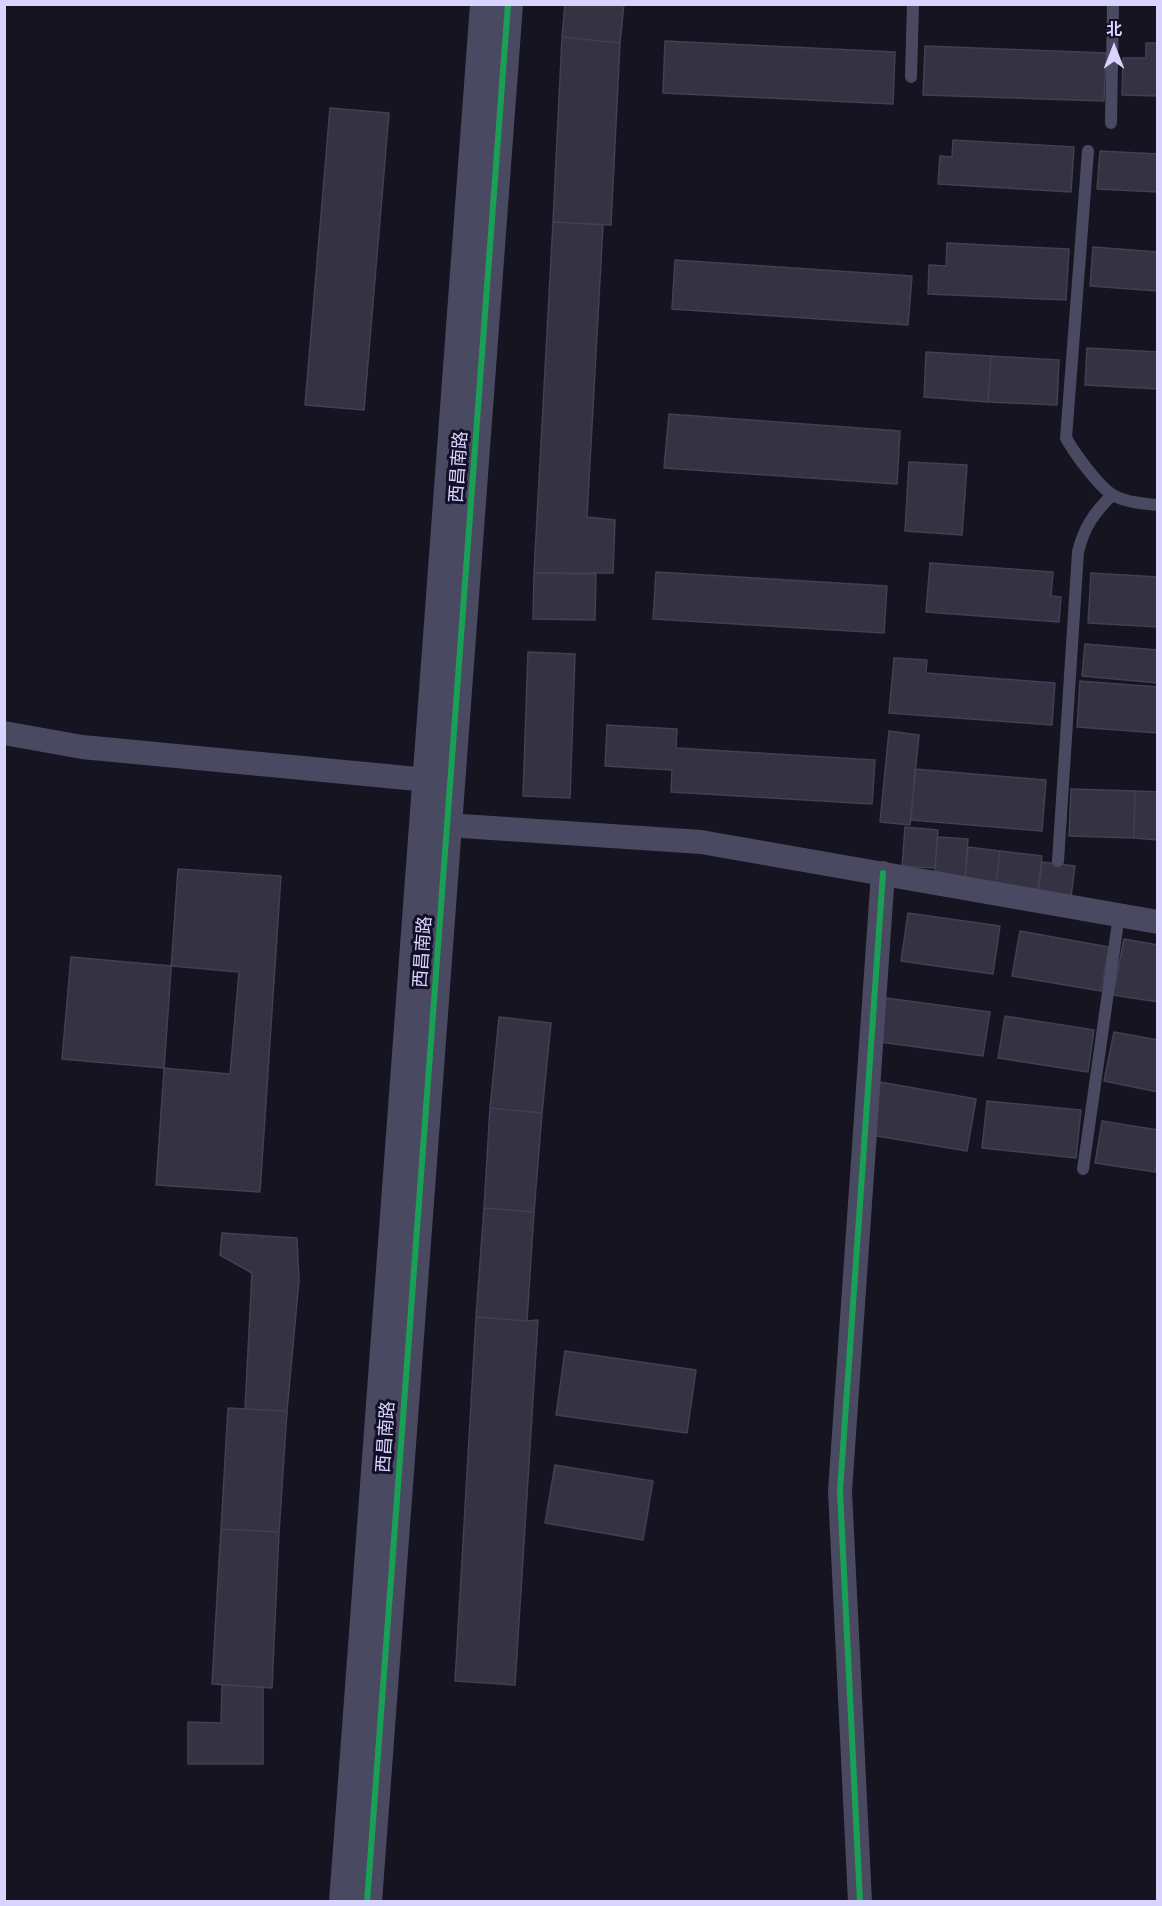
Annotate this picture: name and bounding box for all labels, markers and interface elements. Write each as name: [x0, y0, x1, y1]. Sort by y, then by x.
north arrow: [1084, 18, 1144, 78]
text: 北: [1106, 20, 1122, 39]
street label: 西昌南路: [446, 430, 472, 504]
street label: 西昌南路: [410, 915, 436, 989]
street label: 西昌南路: [373, 1400, 399, 1474]

